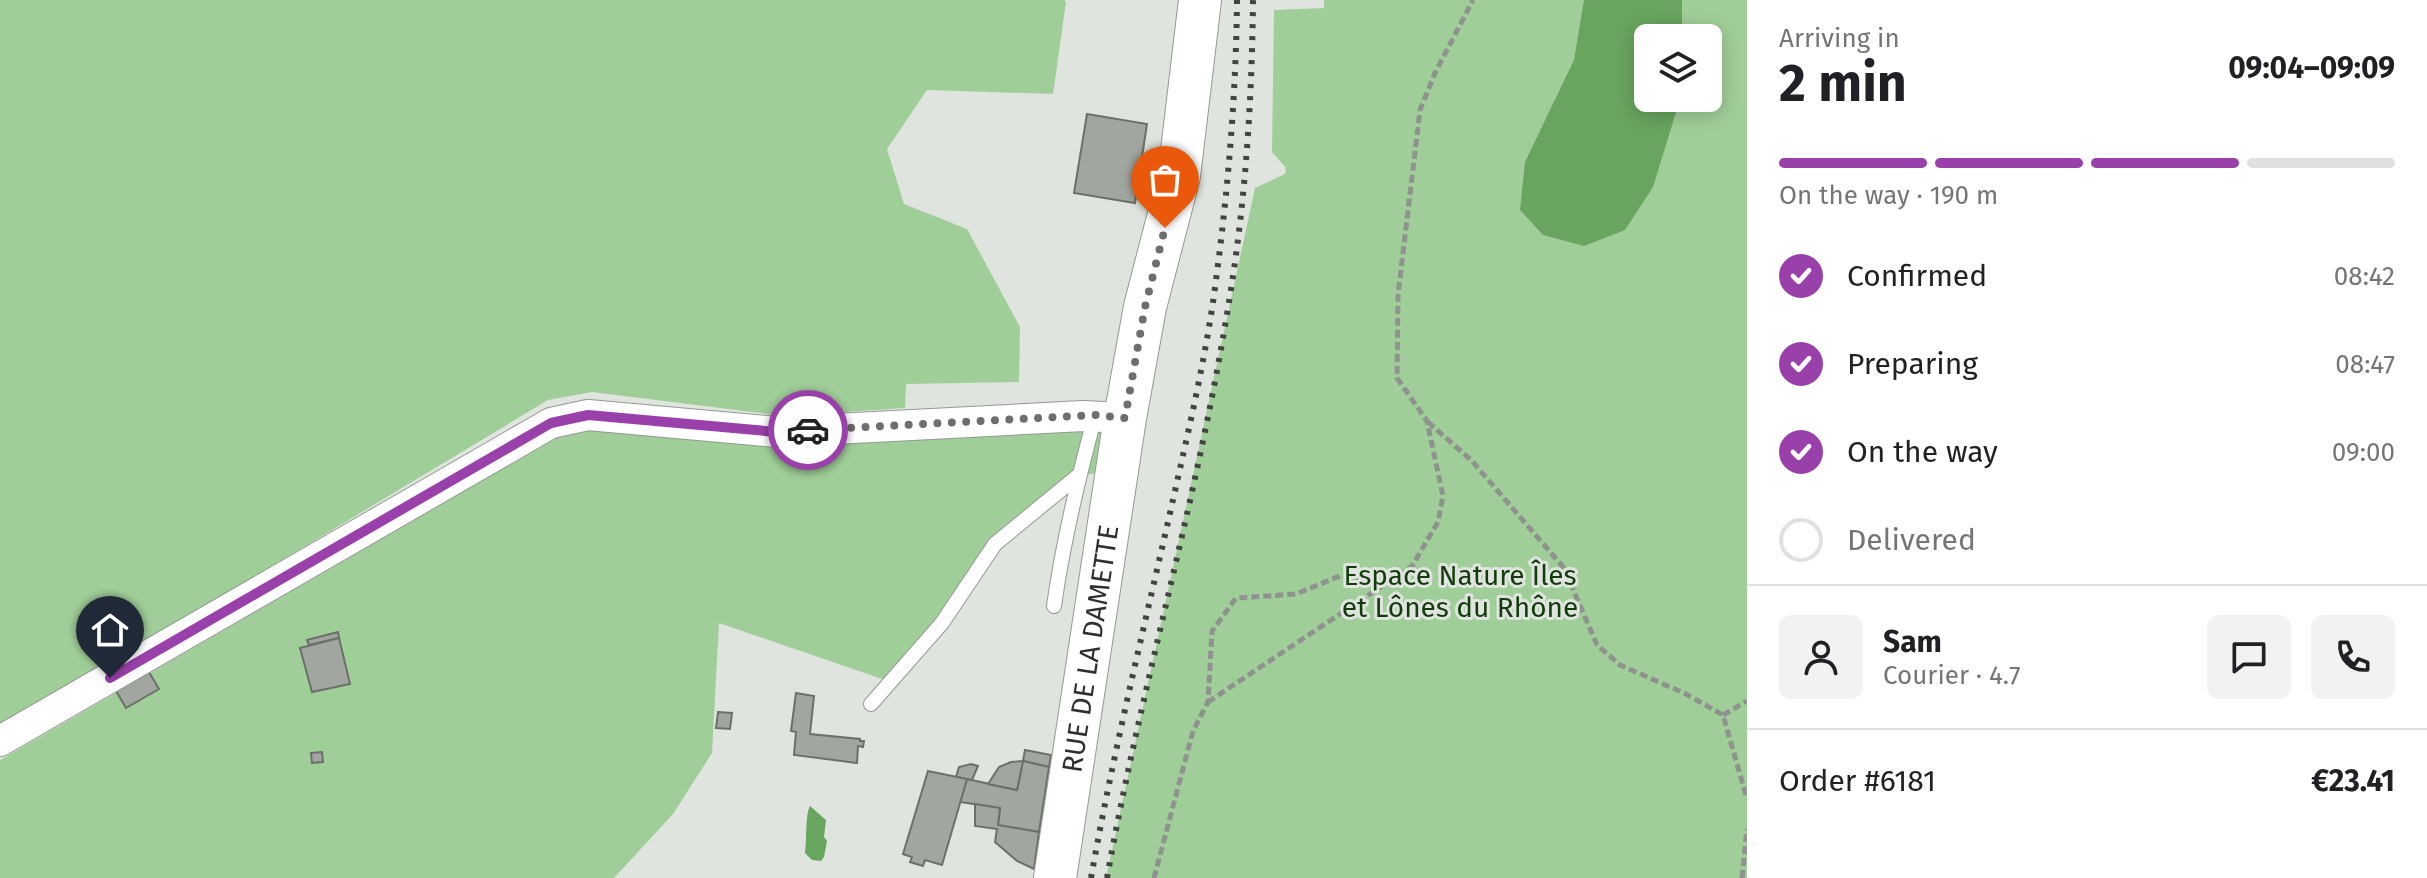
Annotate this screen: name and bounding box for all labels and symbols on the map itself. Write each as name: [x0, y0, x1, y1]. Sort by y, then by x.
pin: [1131, 146, 1199, 228]
courier: [768, 390, 848, 470]
street label: RUE DE LA DAMETTE: [1055, 523, 1126, 775]
park label: Espace Nature Îles et Lônes du Rhône: [1342, 559, 1578, 624]
pin: [76, 596, 144, 678]

